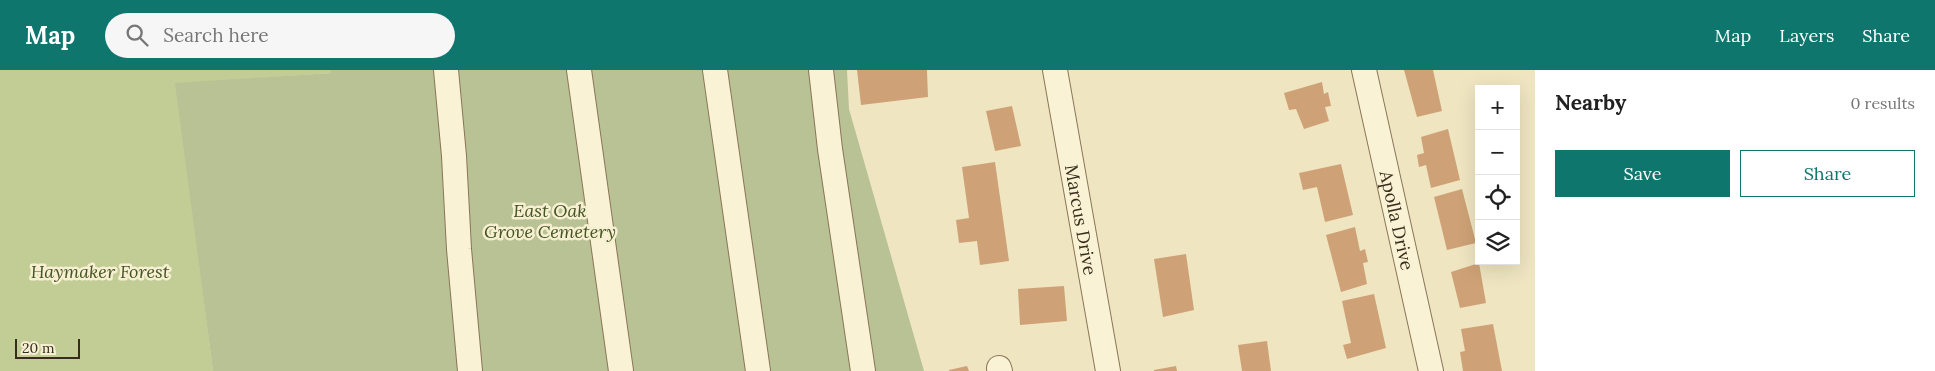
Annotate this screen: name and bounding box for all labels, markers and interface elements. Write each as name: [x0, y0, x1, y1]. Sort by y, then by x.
search box: [105, 13, 455, 58]
text: Map: [25, 20, 75, 51]
icon: search: [123, 21, 151, 49]
text: Search here: [163, 23, 269, 47]
text: Map: [1715, 24, 1751, 47]
text: Layers: [1779, 24, 1834, 47]
text: Share: [1862, 24, 1910, 47]
map controls: [1475, 85, 1520, 265]
button: +: [1475, 85, 1520, 130]
text: Nearby: [1555, 89, 1626, 116]
text: 0 results: [1850, 93, 1915, 113]
button: −: [1475, 130, 1520, 175]
button: Save: [1555, 150, 1730, 197]
button: Share: [1740, 150, 1915, 197]
street label: Marcus Drive: [1060, 163, 1102, 277]
street label: Apolla Drive: [1375, 167, 1420, 273]
button: locate: [1475, 175, 1520, 220]
park label: East Oak Grove Cemetery: [484, 199, 616, 243]
button: layers: [1475, 220, 1520, 265]
park label: Haymaker Forest: [31, 260, 170, 283]
scale bar: [15, 336, 80, 359]
text: 20 m: [22, 339, 54, 357]

